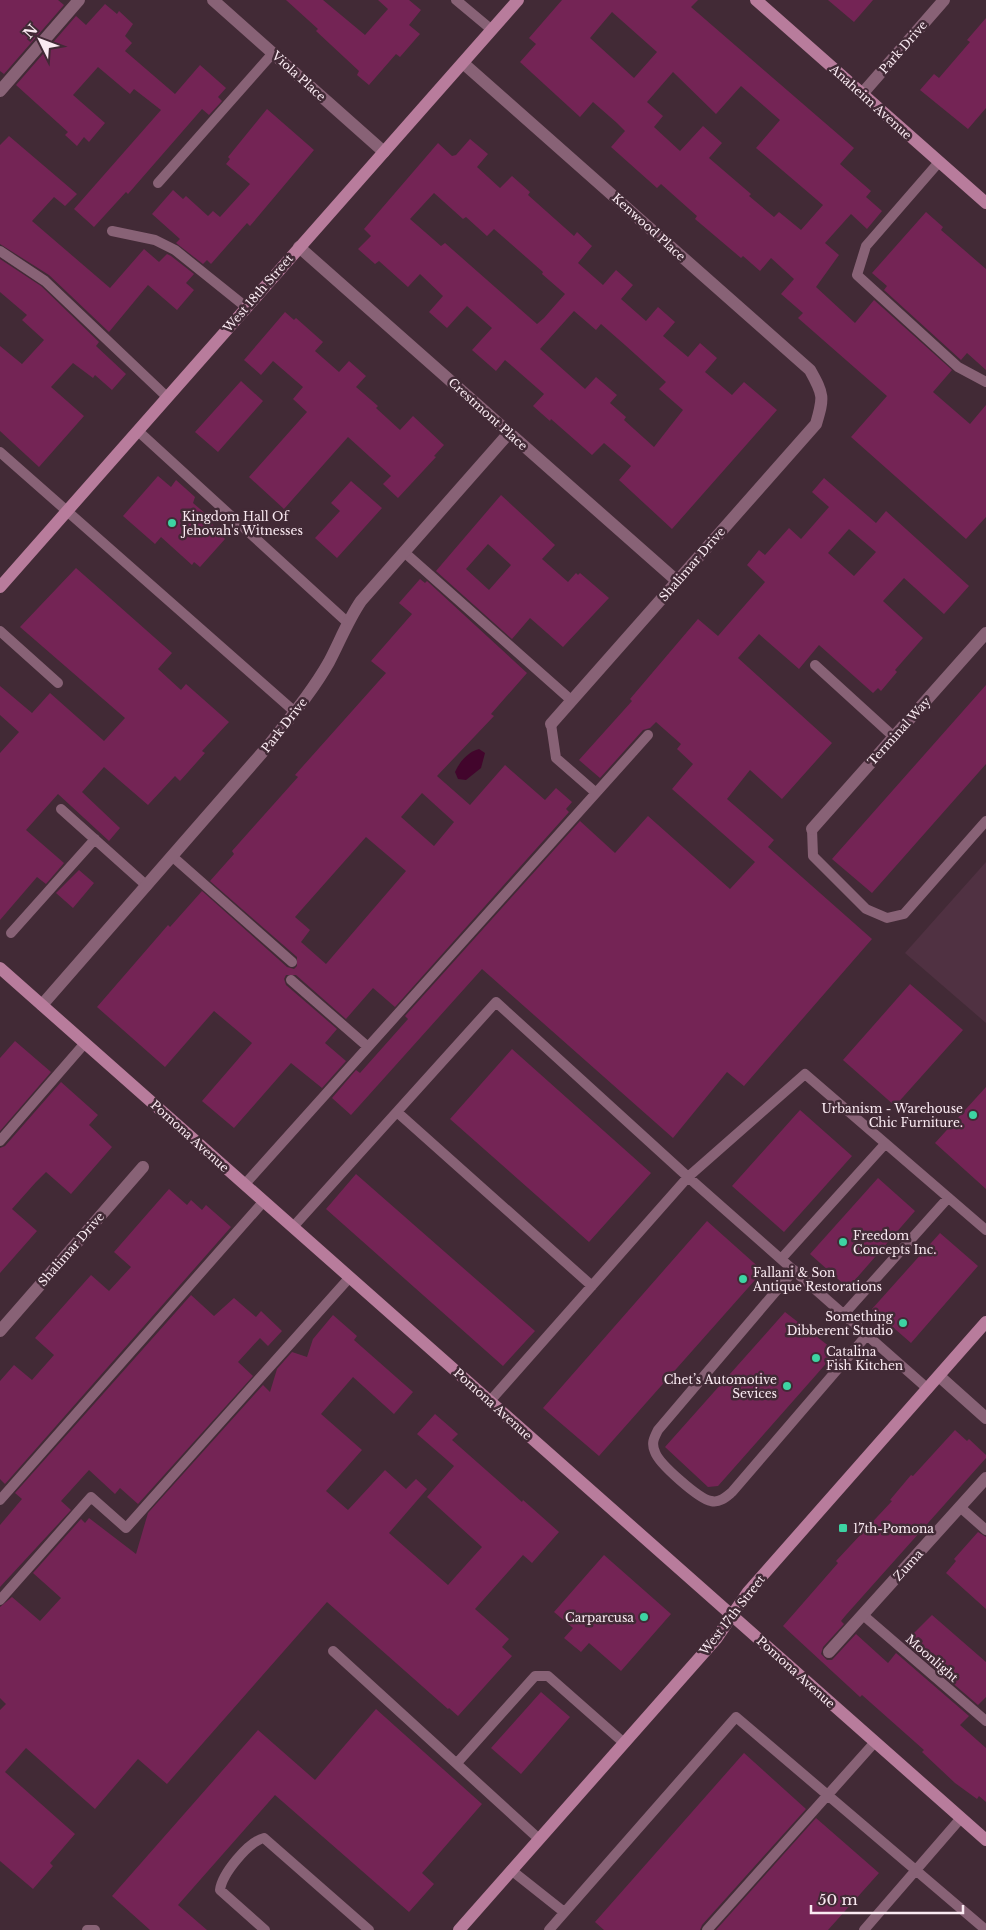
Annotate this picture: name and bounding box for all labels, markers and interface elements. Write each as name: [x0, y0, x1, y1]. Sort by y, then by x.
north arrow: [15, 15, 65, 65]
street label: Park Drive: [876, 17, 930, 77]
text: N: [19, 20, 41, 42]
street label: Viola Place: [268, 47, 329, 104]
street label: Anaheim Avenue: [826, 61, 915, 143]
street label: Kenwood Place: [609, 190, 689, 264]
street label: West 18th Street: [219, 251, 296, 336]
street label: Crestmont Place: [445, 375, 531, 453]
place label: Kingdom Hall Of Jehovah's Witnesses: [180, 509, 303, 538]
marker: Kingdom Hall Of Jehovah's Witnesses: [166, 517, 178, 529]
street label: Shalimar Drive: [656, 524, 728, 604]
street label: Terminal Way: [864, 693, 934, 768]
street label: Park Drive: [258, 695, 310, 755]
street label: Pomona Avenue: [148, 1097, 232, 1175]
place label: Urbanism - Warehouse Chic Furniture.: [822, 1101, 963, 1130]
marker: Urbanism - Warehouse Chic Furniture.: [967, 1109, 979, 1121]
street label: Shalimar Drive: [35, 1209, 107, 1289]
place label: Freedom Concepts Inc.: [853, 1228, 937, 1257]
marker: Freedom Concepts Inc.: [837, 1236, 849, 1248]
place label: Fallani & Son Antique Restorations: [752, 1265, 882, 1294]
marker: Fallani & Son Antique Restorations: [737, 1273, 749, 1285]
place label: Something Dibberent Studio: [787, 1309, 894, 1338]
marker: Something Dibberent Studio: [897, 1317, 909, 1329]
place label: Catalina Fish Kitchen: [826, 1344, 903, 1373]
marker: Catalina Fish Kitchen: [810, 1352, 822, 1364]
street label: Pomona Avenue: [451, 1365, 535, 1443]
place label: Chet’s Automotive Sevices: [664, 1372, 777, 1401]
marker: Chet’s Automotive Sevices: [781, 1380, 793, 1392]
place label: 17th-Pomona: [853, 1521, 934, 1536]
marker: 17th-Pomona: [837, 1522, 849, 1534]
street label: Zuma: [890, 1546, 926, 1584]
street label: West 17th Street: [696, 1572, 768, 1659]
place label: Carparcusa: [565, 1610, 634, 1625]
marker: Carparcusa: [638, 1611, 650, 1623]
street label: Moonlight: [903, 1631, 962, 1685]
street label: Pomona Avenue: [754, 1633, 838, 1711]
scale bar: [811, 1882, 964, 1914]
text: 50 m: [818, 1890, 858, 1909]

